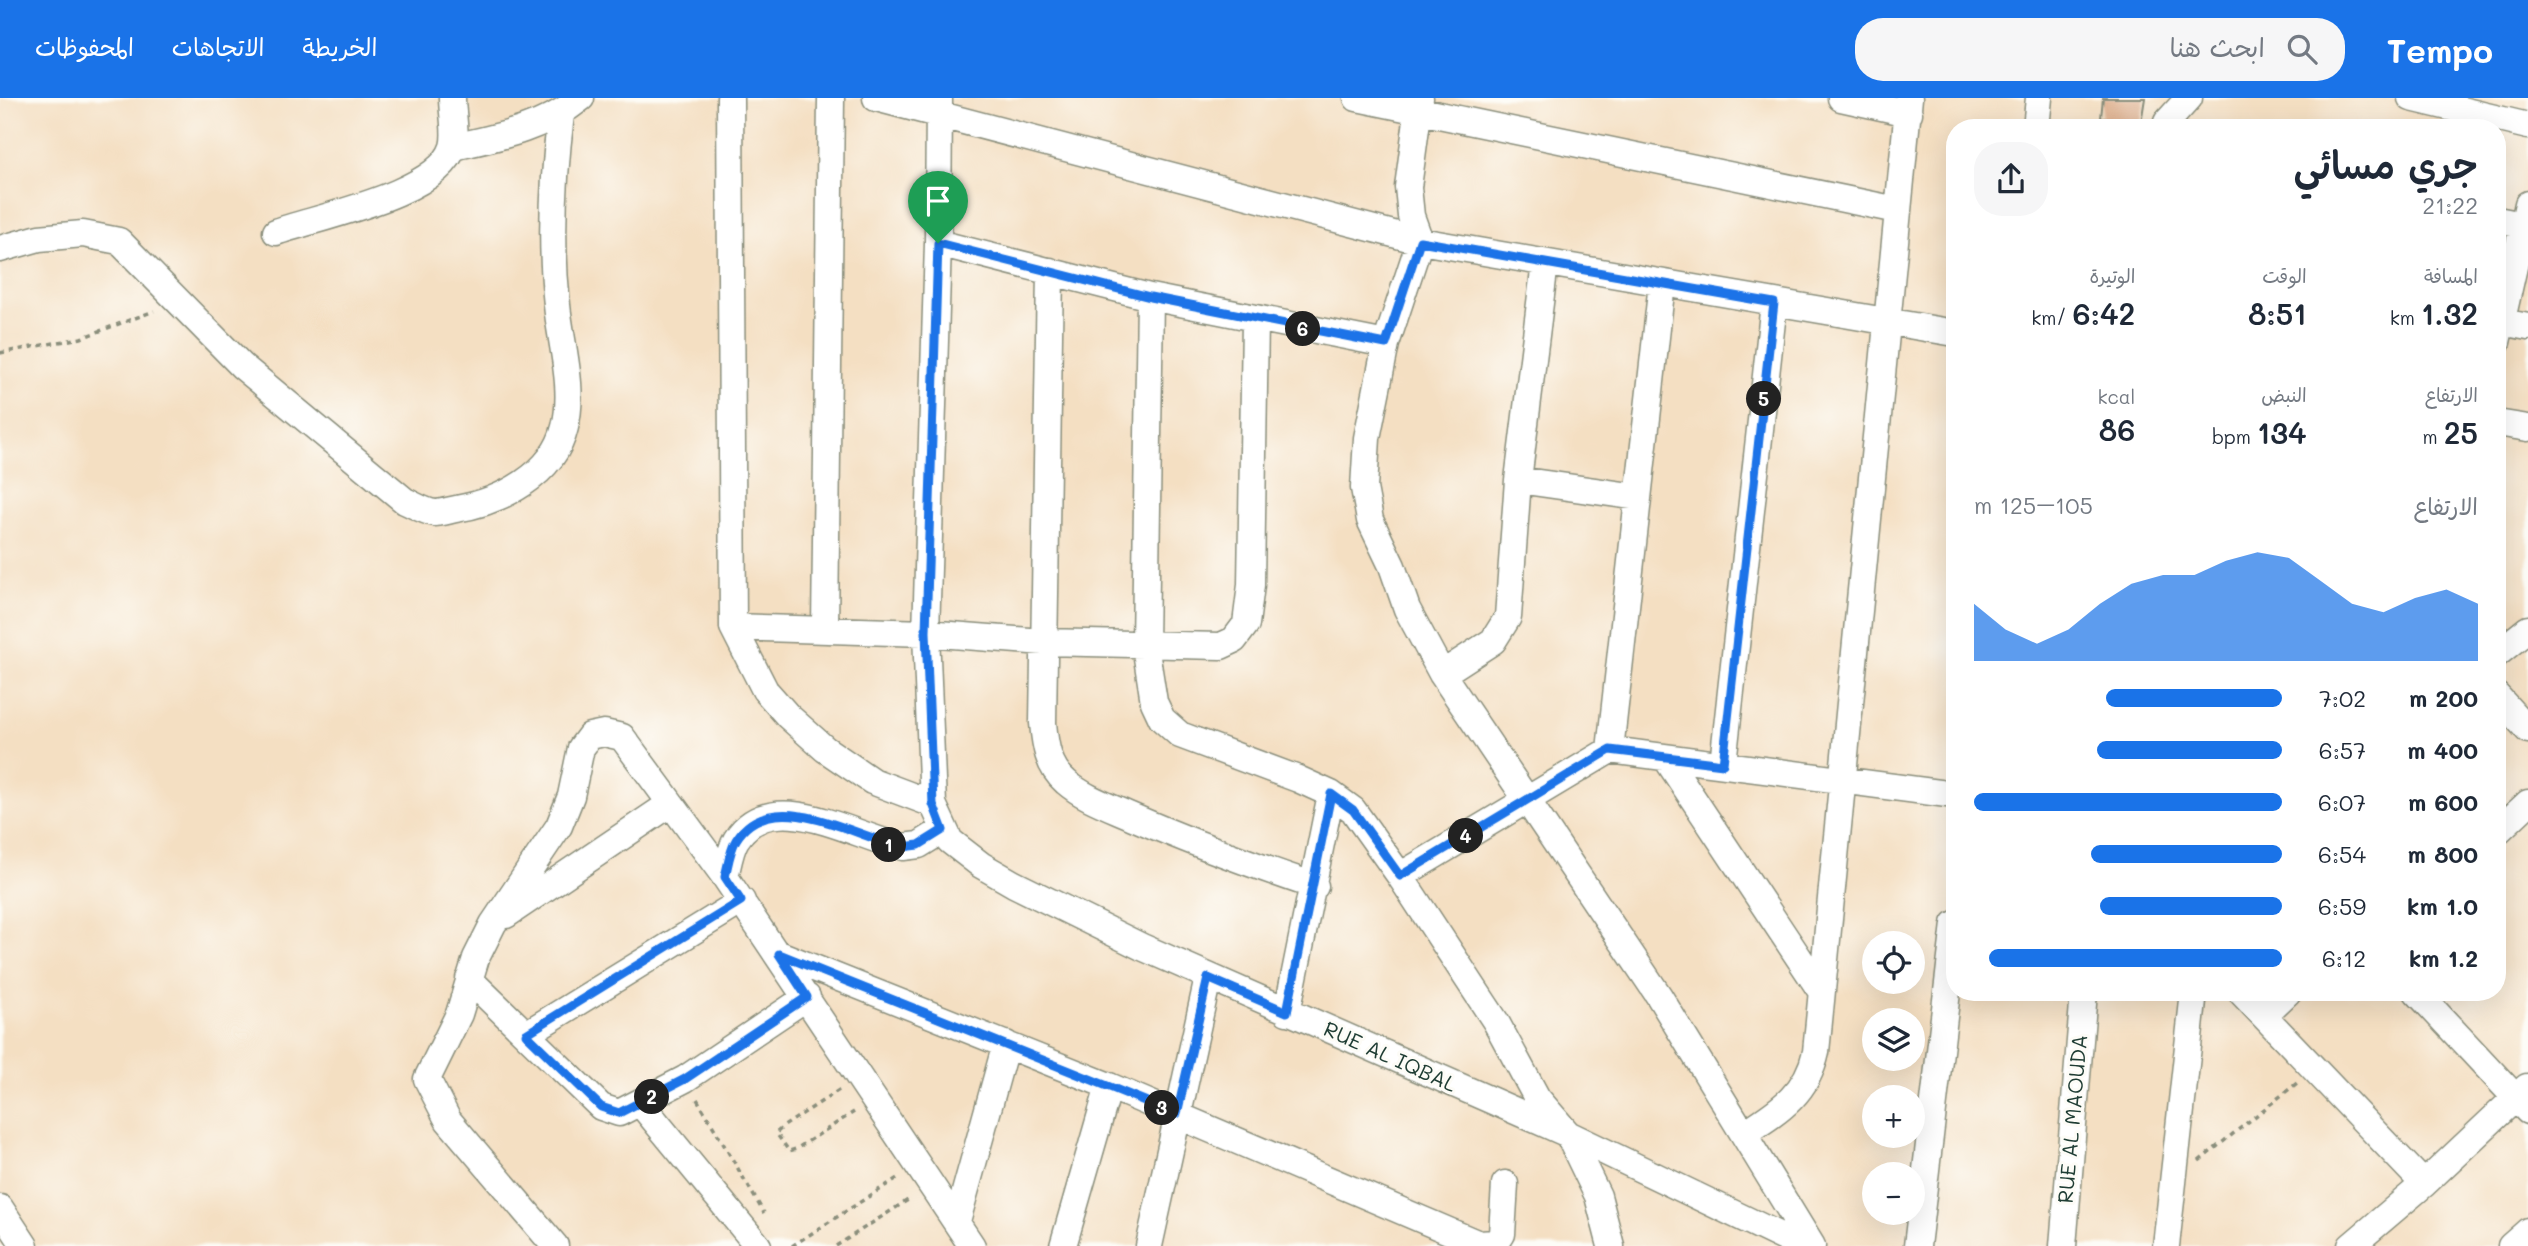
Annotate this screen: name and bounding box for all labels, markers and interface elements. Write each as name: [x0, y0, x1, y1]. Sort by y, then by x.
search box: [1855, 18, 2345, 81]
text: Tempo: [2387, 28, 2493, 71]
text: ابحث هنا: [2170, 30, 2265, 64]
icon: search: [2283, 30, 2321, 68]
text: المحفوظات: [35, 31, 134, 62]
text: الاتجاهات: [172, 31, 265, 62]
text: الخريطة: [303, 31, 377, 62]
text: جري مسائي: [2294, 139, 2478, 189]
button: share: [1974, 142, 2048, 216]
pin: [908, 171, 968, 243]
icon: arrive: [919, 182, 957, 220]
text: 21:22: [2422, 190, 2478, 220]
text: الوتيرة: [2089, 263, 2135, 288]
text: الوقت: [2262, 263, 2307, 288]
text: المسافة: [2424, 263, 2478, 288]
text: 6:42: [2072, 293, 2135, 333]
text: 8:51: [2248, 293, 2307, 333]
text: 1.32: [2421, 293, 2478, 333]
text: /km: [2031, 305, 2072, 330]
text: km: [2390, 305, 2421, 330]
pin: 6: [1286, 312, 1320, 346]
text: 6: [1297, 316, 1308, 341]
pin: 5: [1746, 382, 1782, 416]
text: النبض: [2261, 382, 2307, 407]
text: الارتفاع: [2425, 382, 2478, 407]
text: kcal: [2097, 384, 2135, 409]
text: 5: [1758, 386, 1769, 411]
text: 86: [2099, 409, 2135, 449]
text: 134: [2257, 412, 2307, 452]
text: 25: [2444, 412, 2478, 452]
text: bpm: [2212, 424, 2257, 449]
text: m: [2422, 424, 2444, 449]
text: 105–125 m: [1974, 490, 2093, 520]
text: الارتفاع: [2414, 491, 2478, 521]
text: 7:02: [2319, 683, 2366, 713]
text: 200 m: [2409, 683, 2478, 713]
text: 6:57: [2319, 735, 2366, 765]
text: 400 m: [2407, 735, 2478, 765]
text: 6:07: [2318, 787, 2366, 817]
text: 600 m: [2408, 787, 2478, 817]
pin: 4: [1448, 818, 1484, 854]
text: 4: [1459, 823, 1472, 848]
pin: 1: [872, 828, 906, 862]
text: 1: [884, 832, 893, 857]
text: 6:54: [2318, 839, 2366, 869]
text: 800 m: [2408, 839, 2478, 869]
text: 6:59: [2318, 891, 2366, 921]
text: 1.0 km: [2407, 891, 2478, 921]
map controls: [1862, 931, 1925, 1225]
button: locate: [1862, 931, 1925, 994]
text: 6:12: [2322, 943, 2366, 973]
text: 1.2 km: [2409, 943, 2478, 973]
button: layers: [1862, 1008, 1925, 1071]
street label: RUE AL IQBAL: [1320, 1014, 1461, 1097]
street label: RUE AL MAOUDA: [2051, 1033, 2092, 1204]
pin: 2: [634, 1080, 670, 1114]
text: 2: [646, 1084, 657, 1109]
button: +: [1862, 1085, 1925, 1148]
pin: 3: [1144, 1090, 1180, 1126]
text: 3: [1156, 1095, 1167, 1120]
button: −: [1862, 1162, 1925, 1225]

